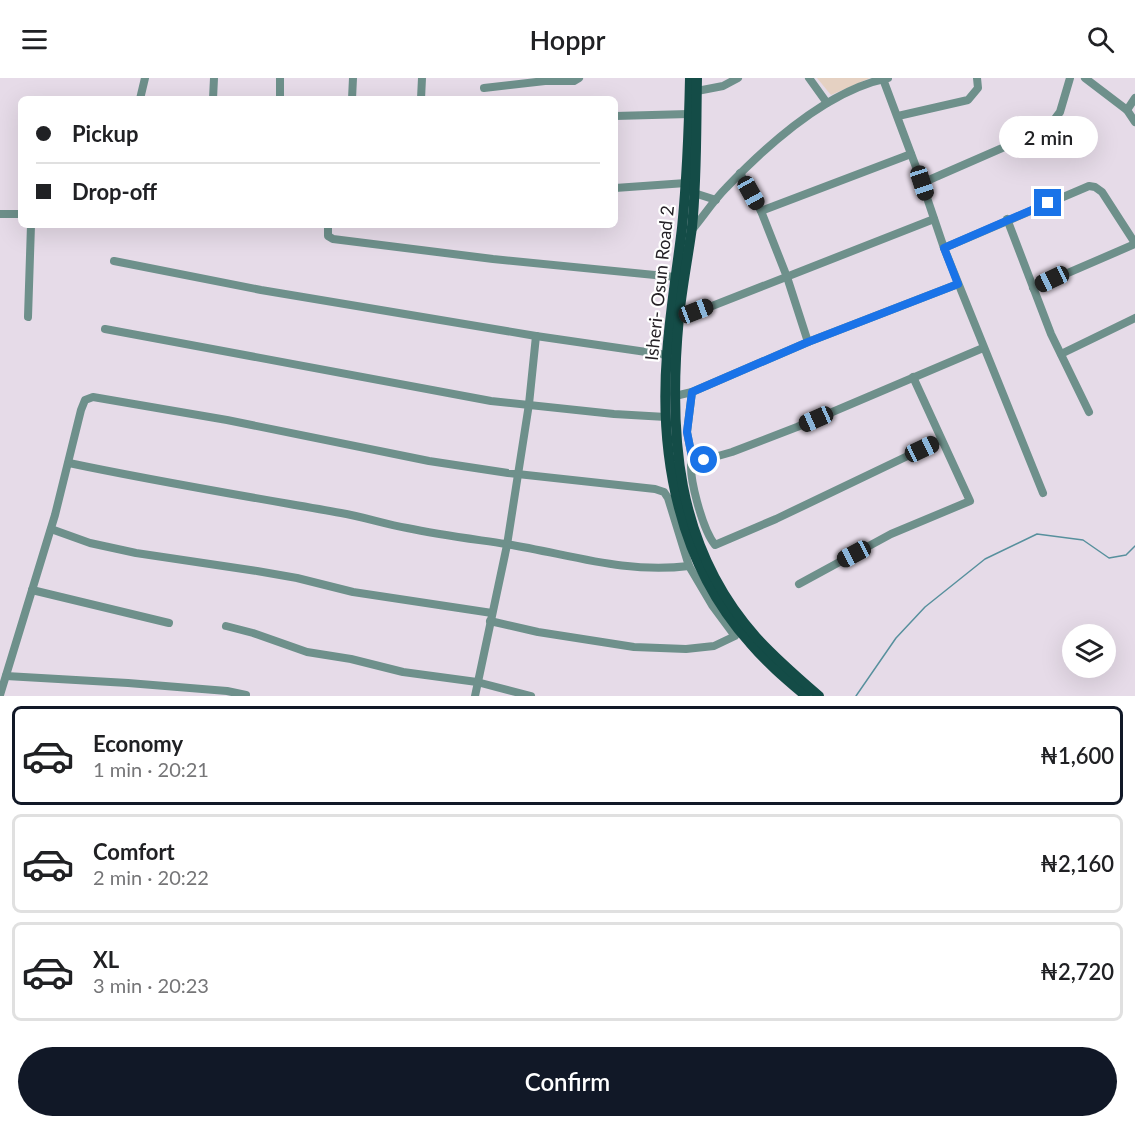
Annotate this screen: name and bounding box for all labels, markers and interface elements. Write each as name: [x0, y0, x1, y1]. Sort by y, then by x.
icon: menu: [18, 23, 51, 56]
text: Hoppr: [529, 23, 606, 56]
icon: search: [1084, 23, 1117, 56]
callout: 2 min: [998, 116, 1098, 158]
text: Pickup: [72, 120, 138, 147]
text: 2 min: [1024, 125, 1073, 149]
car: [908, 163, 936, 203]
car: [734, 173, 768, 213]
text: Drop-off: [72, 178, 157, 205]
route end: [1034, 189, 1061, 216]
street label: Isheri- Osun Road 2: [640, 204, 678, 362]
car: [1032, 263, 1072, 295]
car: [676, 296, 716, 326]
car: [796, 403, 836, 435]
car: [902, 433, 942, 465]
route start: [690, 446, 717, 473]
car: [834, 538, 874, 570]
map controls: [1062, 624, 1116, 678]
button: layers: [1062, 624, 1116, 678]
icon: car: [21, 729, 75, 783]
text: Economy: [93, 730, 183, 757]
text: ₦1,600: [1040, 742, 1114, 769]
text: 1 min · 20:21: [93, 757, 209, 781]
icon: car: [21, 837, 75, 891]
text: Comfort: [93, 838, 175, 865]
text: ₦2,160: [1040, 850, 1114, 877]
text: 2 min · 20:22: [93, 865, 209, 889]
icon: car: [21, 945, 75, 999]
text: XL: [93, 946, 119, 973]
text: ₦2,720: [1040, 958, 1114, 985]
text: 3 min · 20:23: [93, 973, 209, 997]
button: Confirm: [18, 1047, 1117, 1116]

